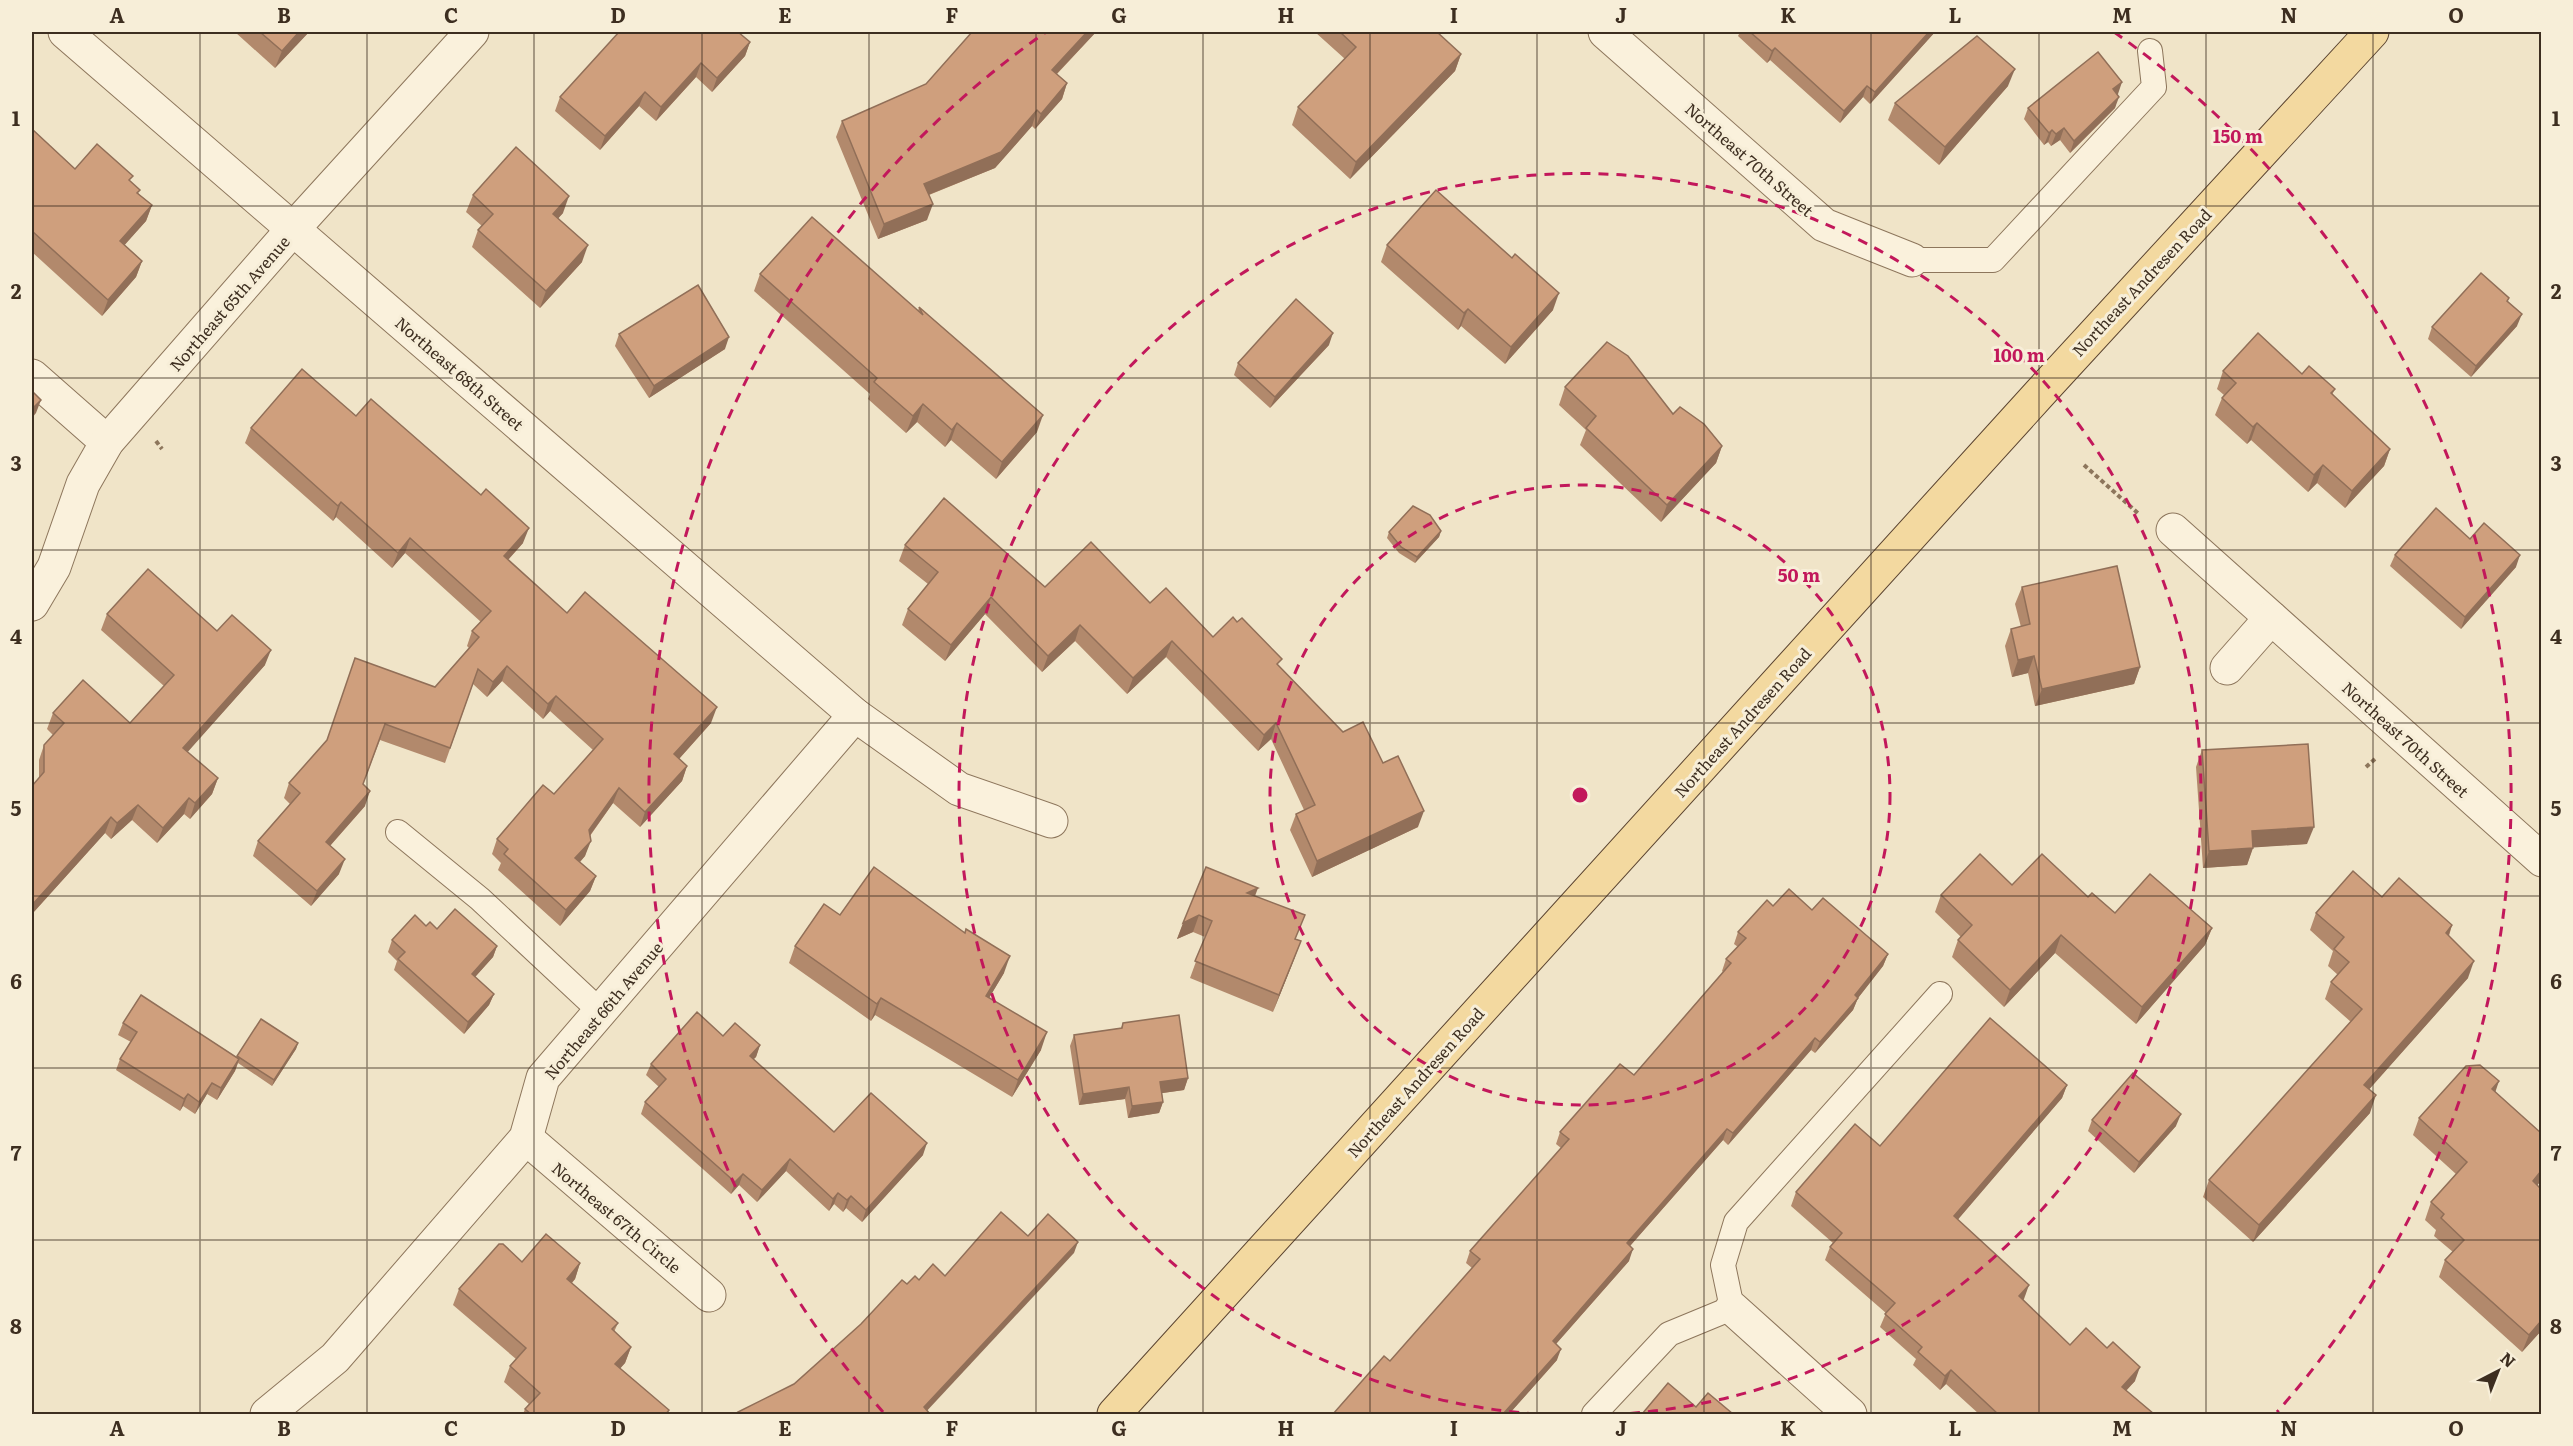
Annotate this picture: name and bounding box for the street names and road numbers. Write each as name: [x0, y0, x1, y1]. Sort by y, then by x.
street label: Northeast 70th Street: [1681, 96, 1820, 222]
street label: Northeast Andresen Road: [2066, 202, 2216, 361]
street label: Northeast 65th Avenue: [163, 230, 295, 376]
street label: Northeast 68th Street: [391, 310, 530, 436]
street label: Northeast Andresen Road: [1668, 641, 1816, 802]
street label: Northeast 70th Street: [2337, 675, 2475, 803]
street label: Northeast 66th Avenue: [538, 936, 668, 1084]
street label: Northeast Andresen Road: [1341, 1001, 1489, 1162]
street label: Northeast 67th Circle: [547, 1156, 687, 1278]

